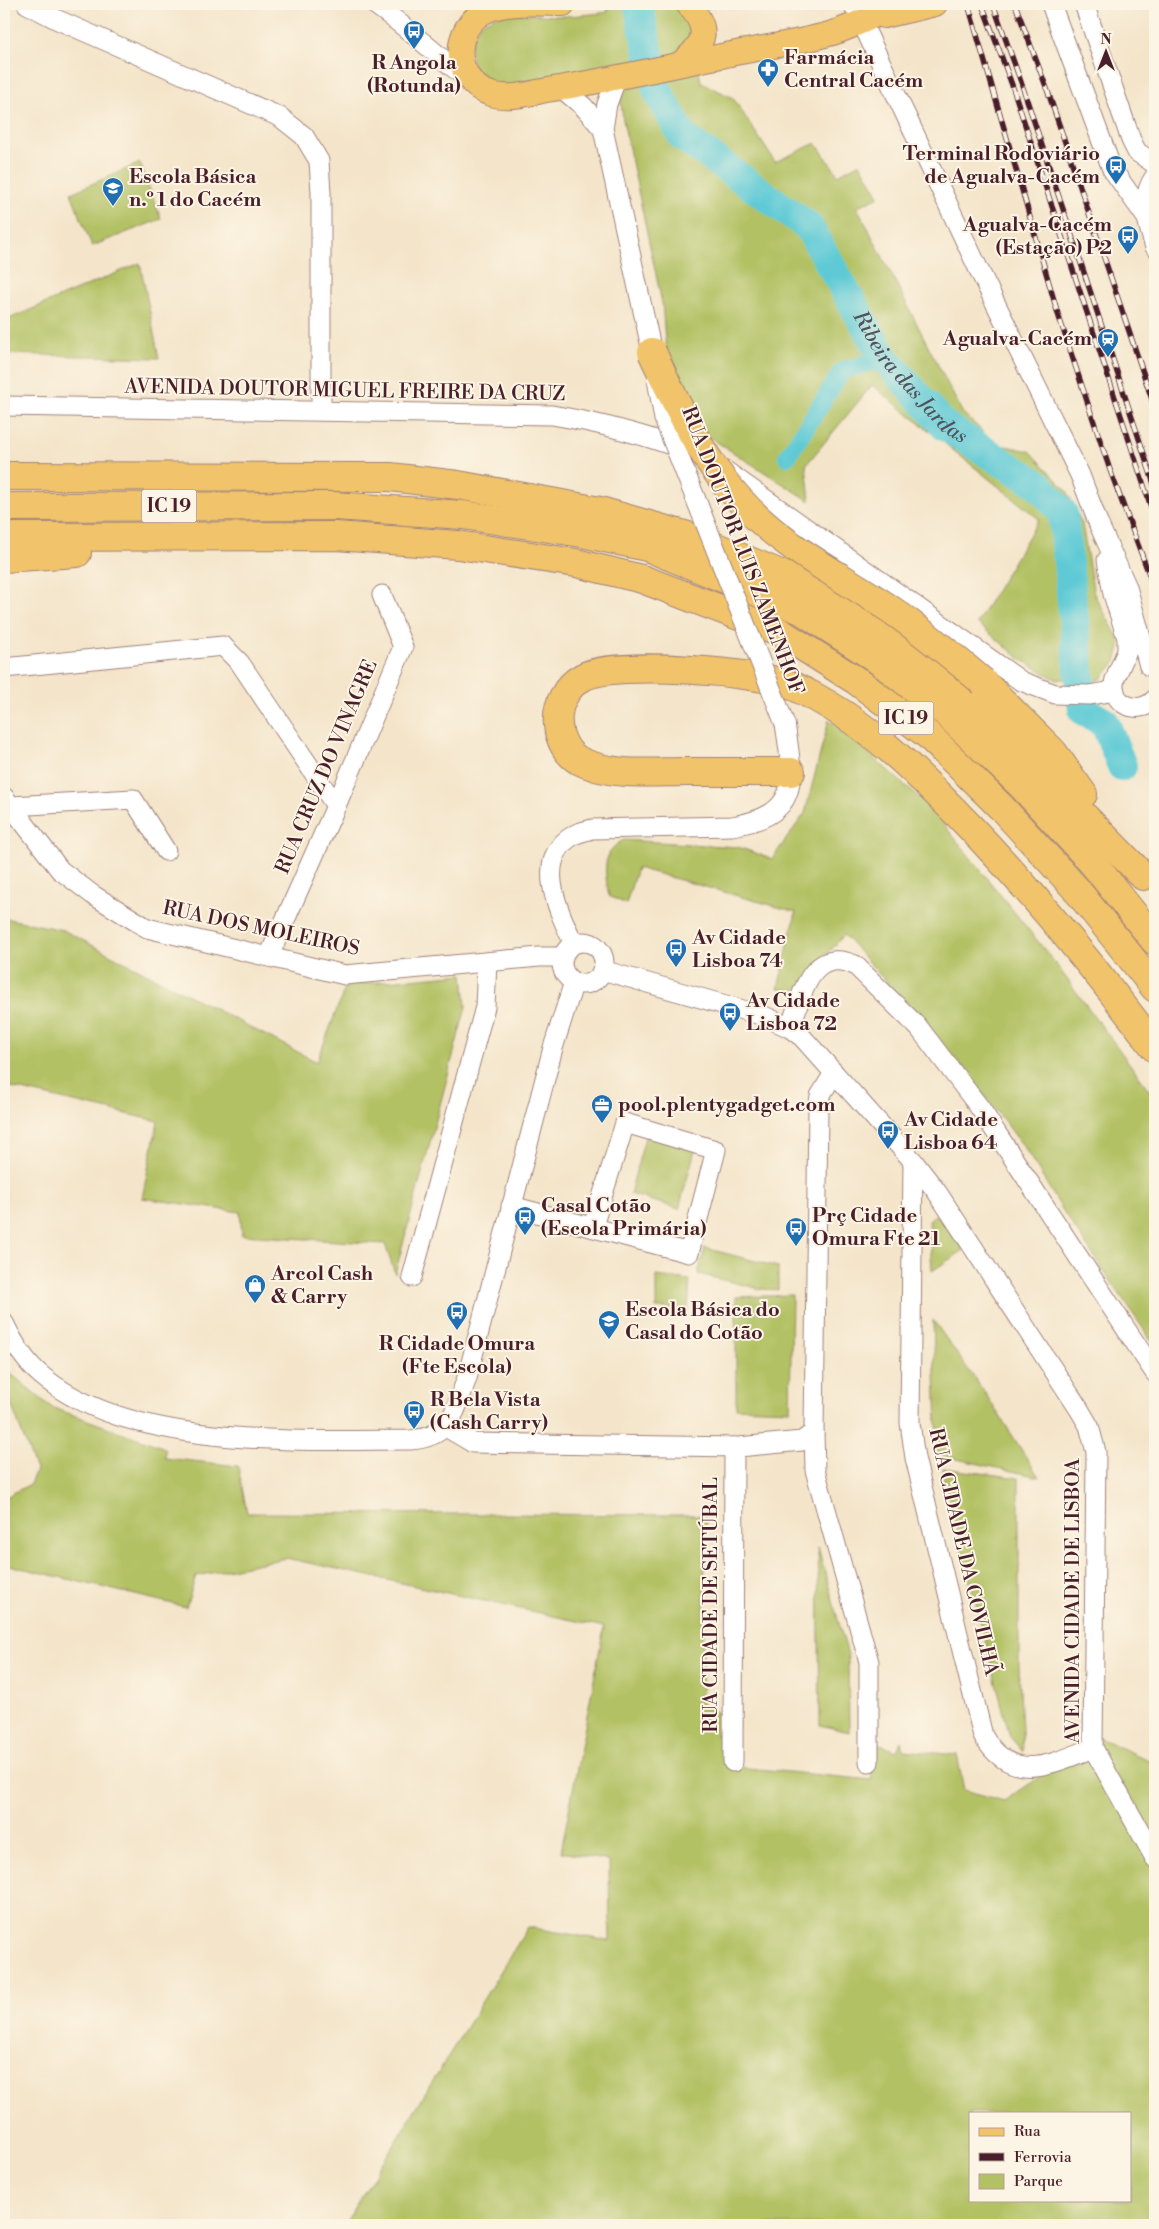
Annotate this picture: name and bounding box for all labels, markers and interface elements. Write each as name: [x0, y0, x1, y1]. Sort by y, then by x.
bus stop icon: R Angola (Rotunda): [402, 19, 426, 50]
north arrow: [1082, 28, 1132, 78]
text: N: [1100, 31, 1112, 49]
place label: Farmácia Central Cacém: [784, 46, 923, 94]
place label: R Angola (Rotunda): [367, 51, 461, 99]
pharmacy icon: Farmácia Central Cacém: [756, 57, 780, 88]
place label: Terminal Rodoviário de Agualva-Cacém: [903, 142, 1100, 190]
bus stop icon: Terminal Rodoviário de Agualva-Cacém: [1104, 154, 1128, 185]
place label: Escola Básica n.º 1 do Cacém: [129, 165, 262, 213]
school or university icon: Escola Básica n.º 1 do Cacém: [101, 176, 125, 207]
place label: Agualva-Cacém (Estação) P2: [962, 213, 1112, 261]
bus stop icon: Agualva-Cacém (Estação) P2: [1116, 224, 1140, 255]
water label: Ribeira das Jardas: [846, 305, 972, 450]
place label: Agualva-Cacém: [942, 327, 1092, 352]
station icon: Agualva-Cacém: [1096, 327, 1120, 358]
street label: AVENIDA DOUTOR MIGUEL FREIRE DA CRUZ: [123, 375, 566, 407]
street label: RUA DOUTOR LUIS ZAMENHOF: [675, 403, 809, 699]
road number: IC 19: [142, 490, 196, 522]
street label: RUA CRUZ DO VINAGRE: [270, 656, 384, 878]
road number: IC 19: [878, 701, 934, 734]
street label: RUA DOS MOLEIROS: [160, 896, 362, 962]
place label: Av Cidade Lisboa 74: [691, 926, 786, 974]
bus stop icon: Av Cidade Lisboa 74: [664, 937, 688, 968]
place label: Av Cidade Lisboa 72: [745, 989, 840, 1037]
bus stop icon: Av Cidade Lisboa 72: [718, 1001, 742, 1032]
office icon: pool.plentygadget.com: [590, 1093, 614, 1124]
place label: pool.plentygadget.com: [618, 1093, 835, 1118]
place label: Av Cidade Lisboa 64: [903, 1108, 998, 1156]
bus stop icon: Av Cidade Lisboa 64: [876, 1119, 900, 1150]
place label: Casal Cotão (Escola Primária): [541, 1194, 706, 1242]
place label: Prç Cidade Omura Fte 21: [812, 1204, 941, 1252]
bus stop icon: Casal Cotão (Escola Primária): [513, 1205, 537, 1236]
bus stop icon: Prç Cidade Omura Fte 21: [784, 1216, 808, 1247]
place label: Arcol Cash & Carry: [270, 1262, 374, 1310]
shop icon: Arcol Cash & Carry: [243, 1273, 267, 1304]
place label: Escola Básica do Casal do Cotão: [625, 1298, 780, 1346]
bus stop icon: R Cidade Omura (Fte Escola): [445, 1300, 469, 1331]
school or university icon: Escola Básica do Casal do Cotão: [597, 1309, 621, 1340]
place label: R Cidade Omura (Fte Escola): [379, 1332, 535, 1380]
place label: R Bela Vista (Cash Carry): [430, 1388, 548, 1436]
bus stop icon: R Bela Vista (Cash Carry): [402, 1399, 426, 1430]
street label: RUA CIDADE DA COVILHÃ: [922, 1425, 1006, 1679]
street label: AVENIDA CIDADE DE LISBOA: [1061, 1457, 1086, 1745]
street label: RUA CIDADE DE SETÚBAL: [698, 1477, 724, 1733]
legend: [969, 2112, 1132, 2202]
text: Rua: [1014, 2122, 1041, 2141]
text: Ferrovia: [1014, 2148, 1072, 2167]
text: Parque: [1014, 2172, 1063, 2191]

